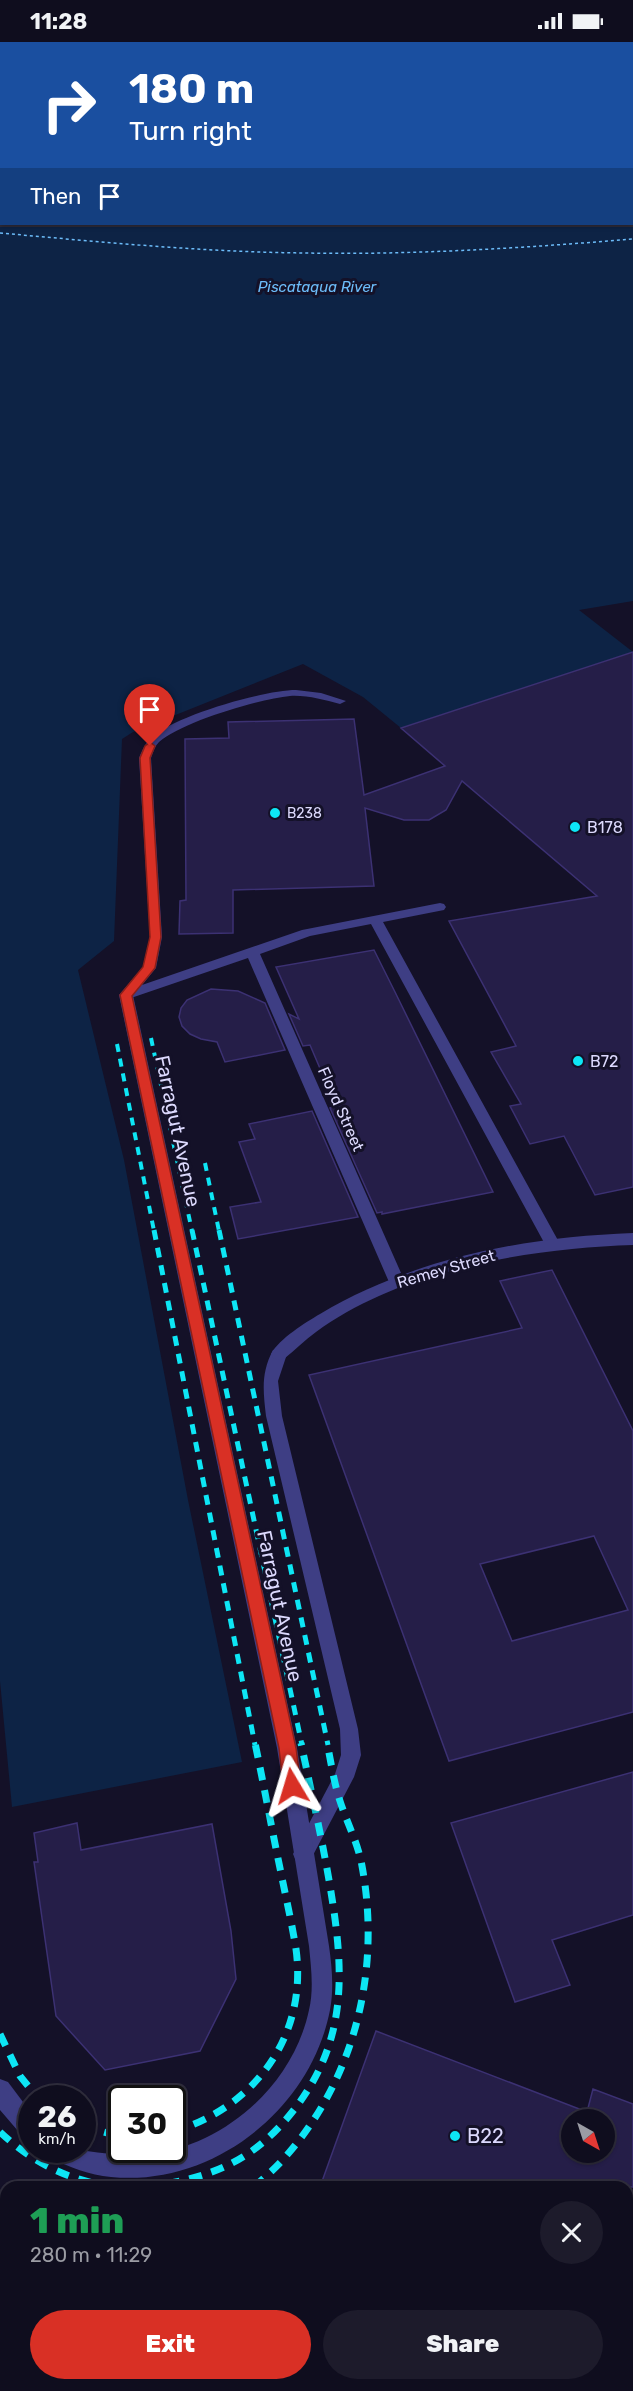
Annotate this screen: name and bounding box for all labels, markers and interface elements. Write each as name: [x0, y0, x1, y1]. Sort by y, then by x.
text: 11:28: [30, 8, 88, 35]
text: 180 m: [129, 64, 254, 114]
icon: right: [30, 66, 108, 144]
text: Turn right: [129, 115, 252, 147]
icon: arrive: [93, 180, 126, 213]
text: Then: [30, 183, 81, 210]
water label: Piscataqua River: [258, 278, 378, 296]
pin: [124, 684, 175, 746]
icon: arrive: [133, 693, 166, 726]
place label: B238: [287, 805, 322, 822]
marker: B238: [268, 806, 282, 820]
place label: B178: [587, 818, 623, 837]
marker: B178: [568, 820, 582, 834]
place label: B72: [590, 1052, 618, 1071]
street label: Farragut Avenue: [150, 1053, 206, 1209]
marker: B72: [571, 1054, 585, 1068]
street label: Floyd Street: [314, 1064, 368, 1154]
street label: Remey Street: [395, 1246, 497, 1292]
street label: Farragut Avenue: [252, 1528, 308, 1684]
position arrow: [260, 1754, 324, 1818]
speed limit sign: 30: [108, 2085, 186, 2163]
text: 26: [37, 2099, 77, 2135]
north arrow: [561, 2109, 615, 2163]
map controls: [561, 2109, 615, 2163]
place label: B22: [467, 2124, 504, 2148]
marker: B22: [448, 2129, 462, 2143]
text: km/h: [38, 2130, 76, 2148]
text: 1 min: [30, 2199, 124, 2242]
button: close: [540, 2201, 603, 2264]
text: 280 m · 11:29: [30, 2243, 152, 2267]
button: Exit: [30, 2310, 311, 2379]
button: Share: [323, 2310, 603, 2379]

